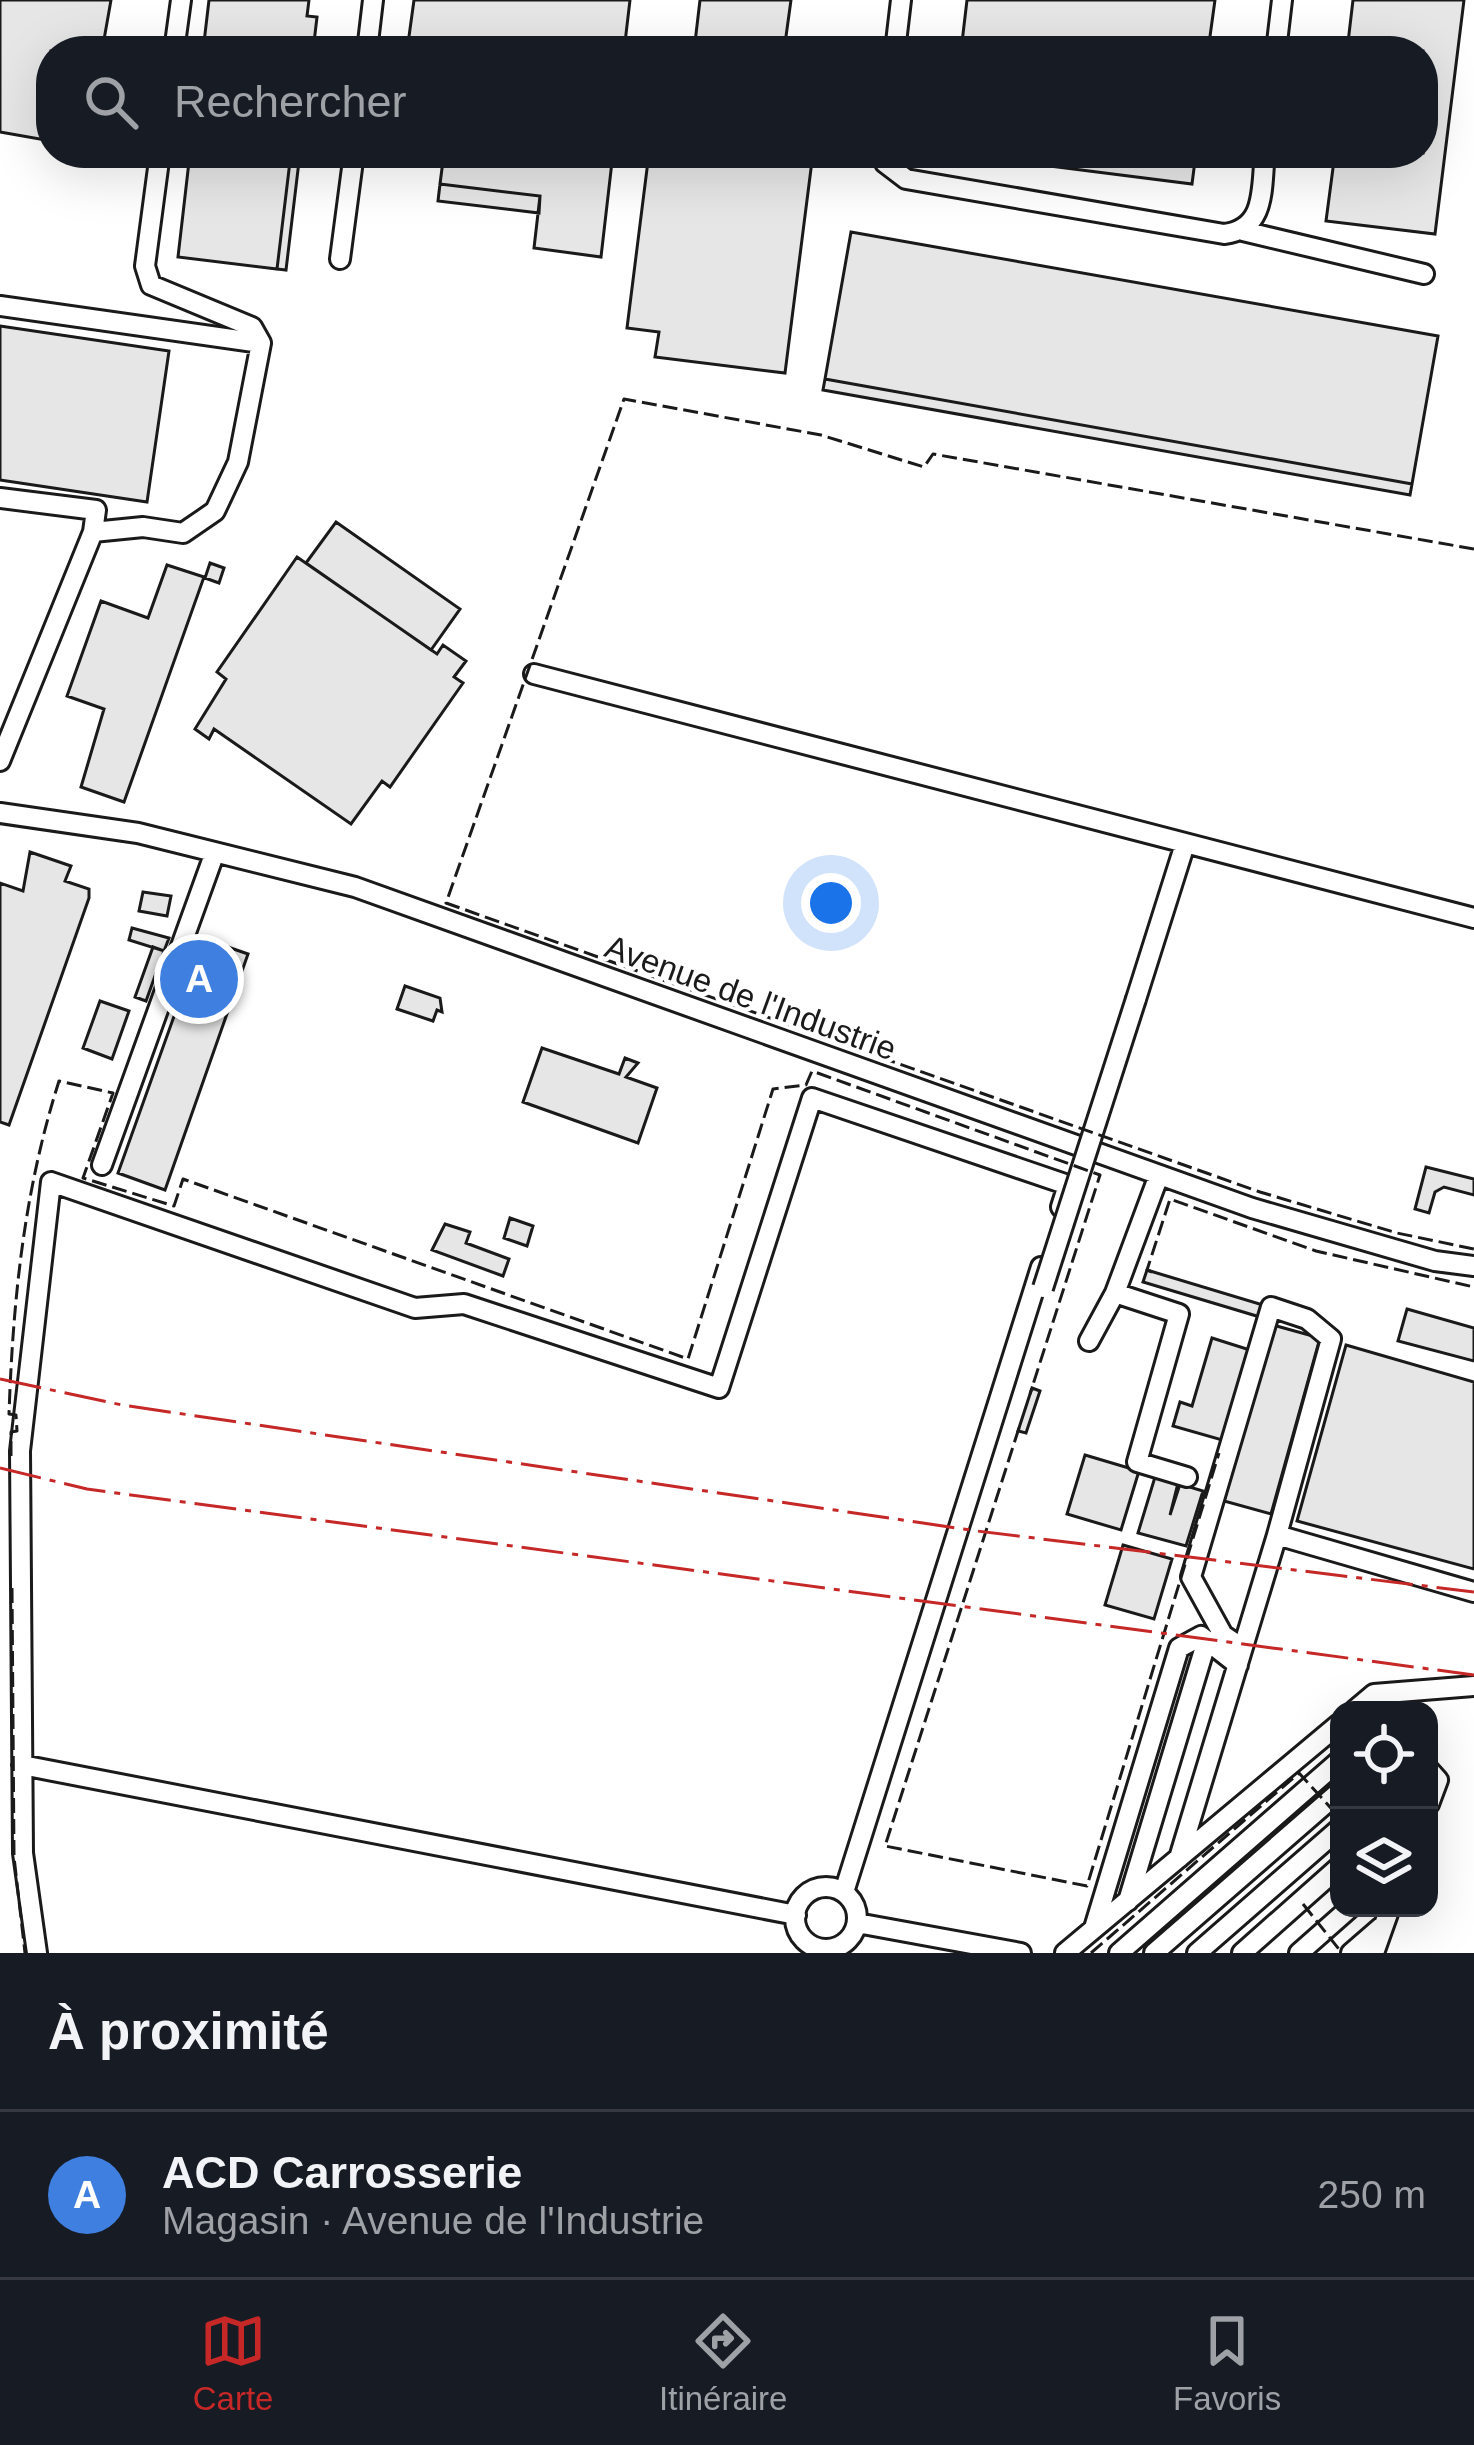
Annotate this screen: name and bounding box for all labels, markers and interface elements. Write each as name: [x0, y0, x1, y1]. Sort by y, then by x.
search box: [36, 36, 1438, 168]
icon: search: [78, 69, 144, 135]
text: Rechercher: [174, 76, 407, 127]
your location: [801, 873, 861, 933]
street label: Avenue de l'Industrie: [600, 928, 901, 1067]
pin: A: [160, 934, 238, 1024]
map controls: [1330, 1701, 1438, 1917]
button: locate: [1330, 1701, 1438, 1809]
button: layers: [1330, 1809, 1438, 1917]
text: À proximité: [48, 2003, 329, 2060]
text: ACD Carrosserie: [162, 2147, 522, 2198]
text: A: [73, 2173, 101, 2216]
text: 250 m: [1318, 2173, 1426, 2216]
text: Magasin · Avenue de l'Industrie: [162, 2199, 704, 2242]
tab: Carte: [193, 2308, 273, 2418]
tab: Itinéraire: [659, 2308, 787, 2418]
tab: Favoris: [1173, 2308, 1281, 2418]

